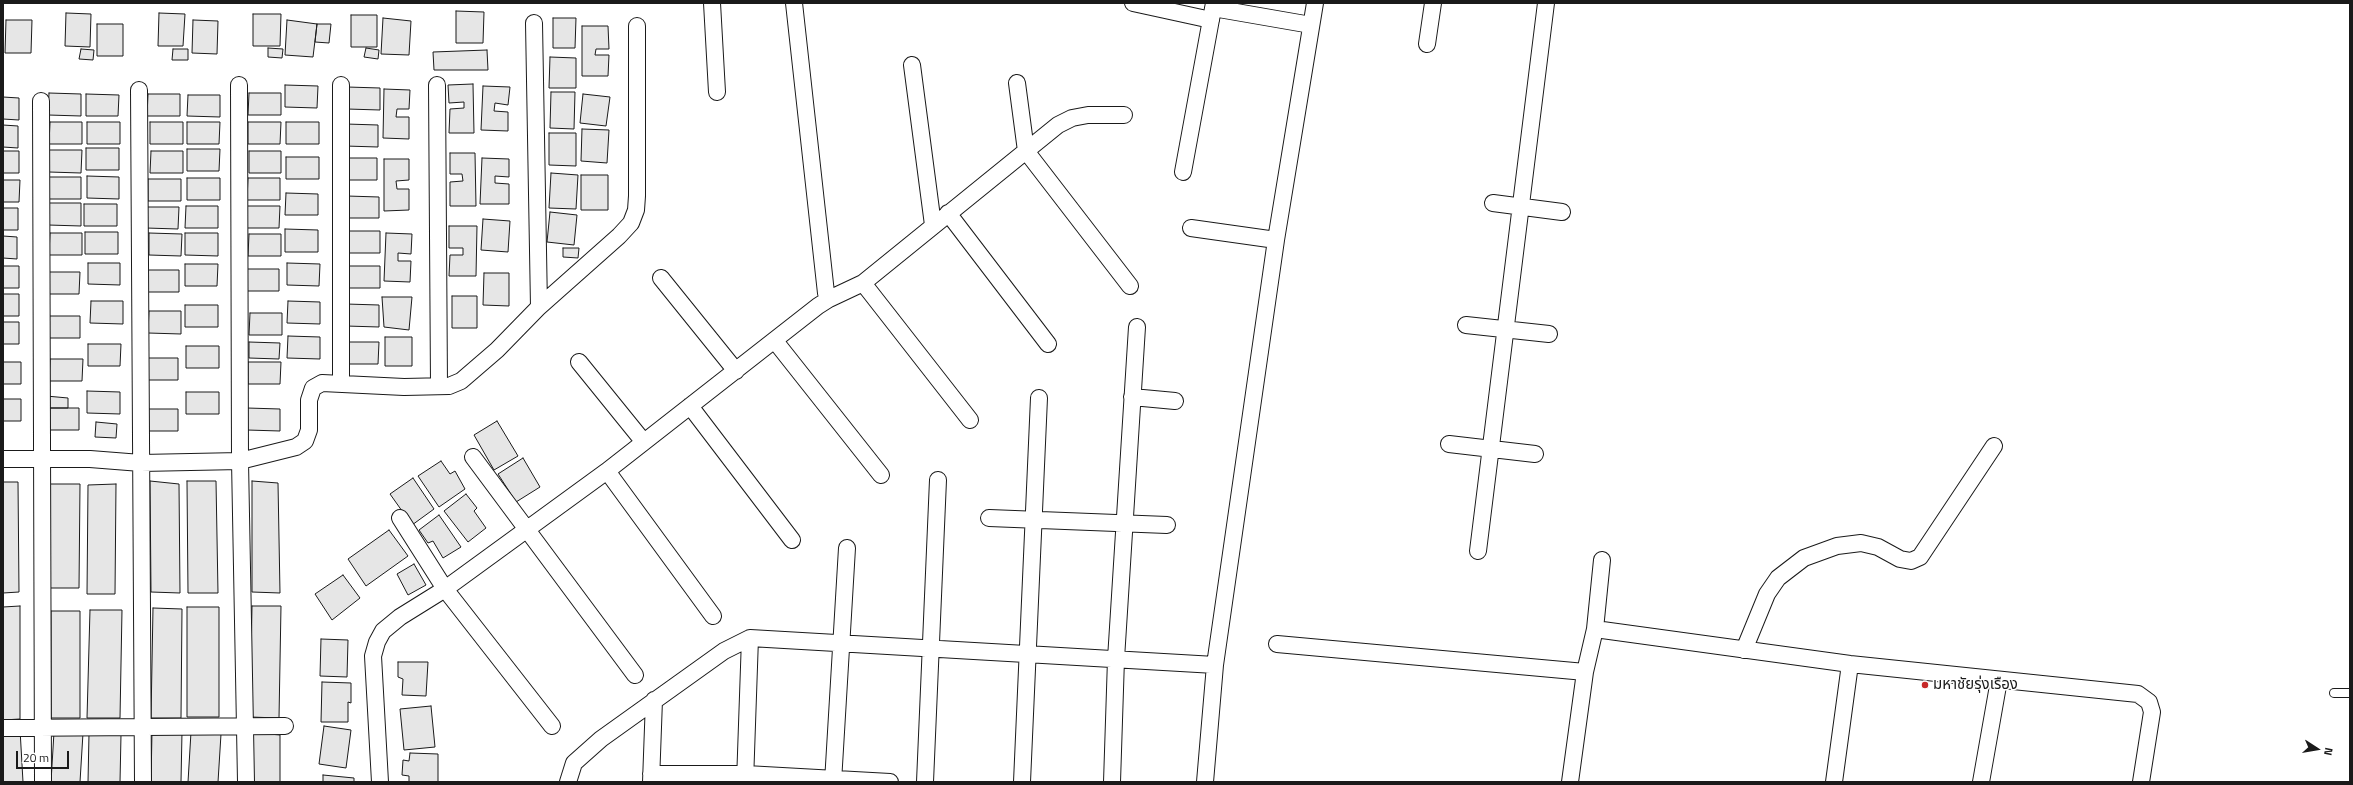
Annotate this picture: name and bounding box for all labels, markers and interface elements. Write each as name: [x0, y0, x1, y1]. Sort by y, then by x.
place label: มหาชัยรุ่งเรือง: [1933, 676, 2018, 694]
marker: มหาชัยรุ่งเรือง: [1920, 680, 1930, 690]
north arrow: [2297, 729, 2337, 769]
scale bar: [18, 743, 71, 769]
text: N: [2320, 746, 2337, 757]
text: 20 m: [23, 748, 49, 767]

